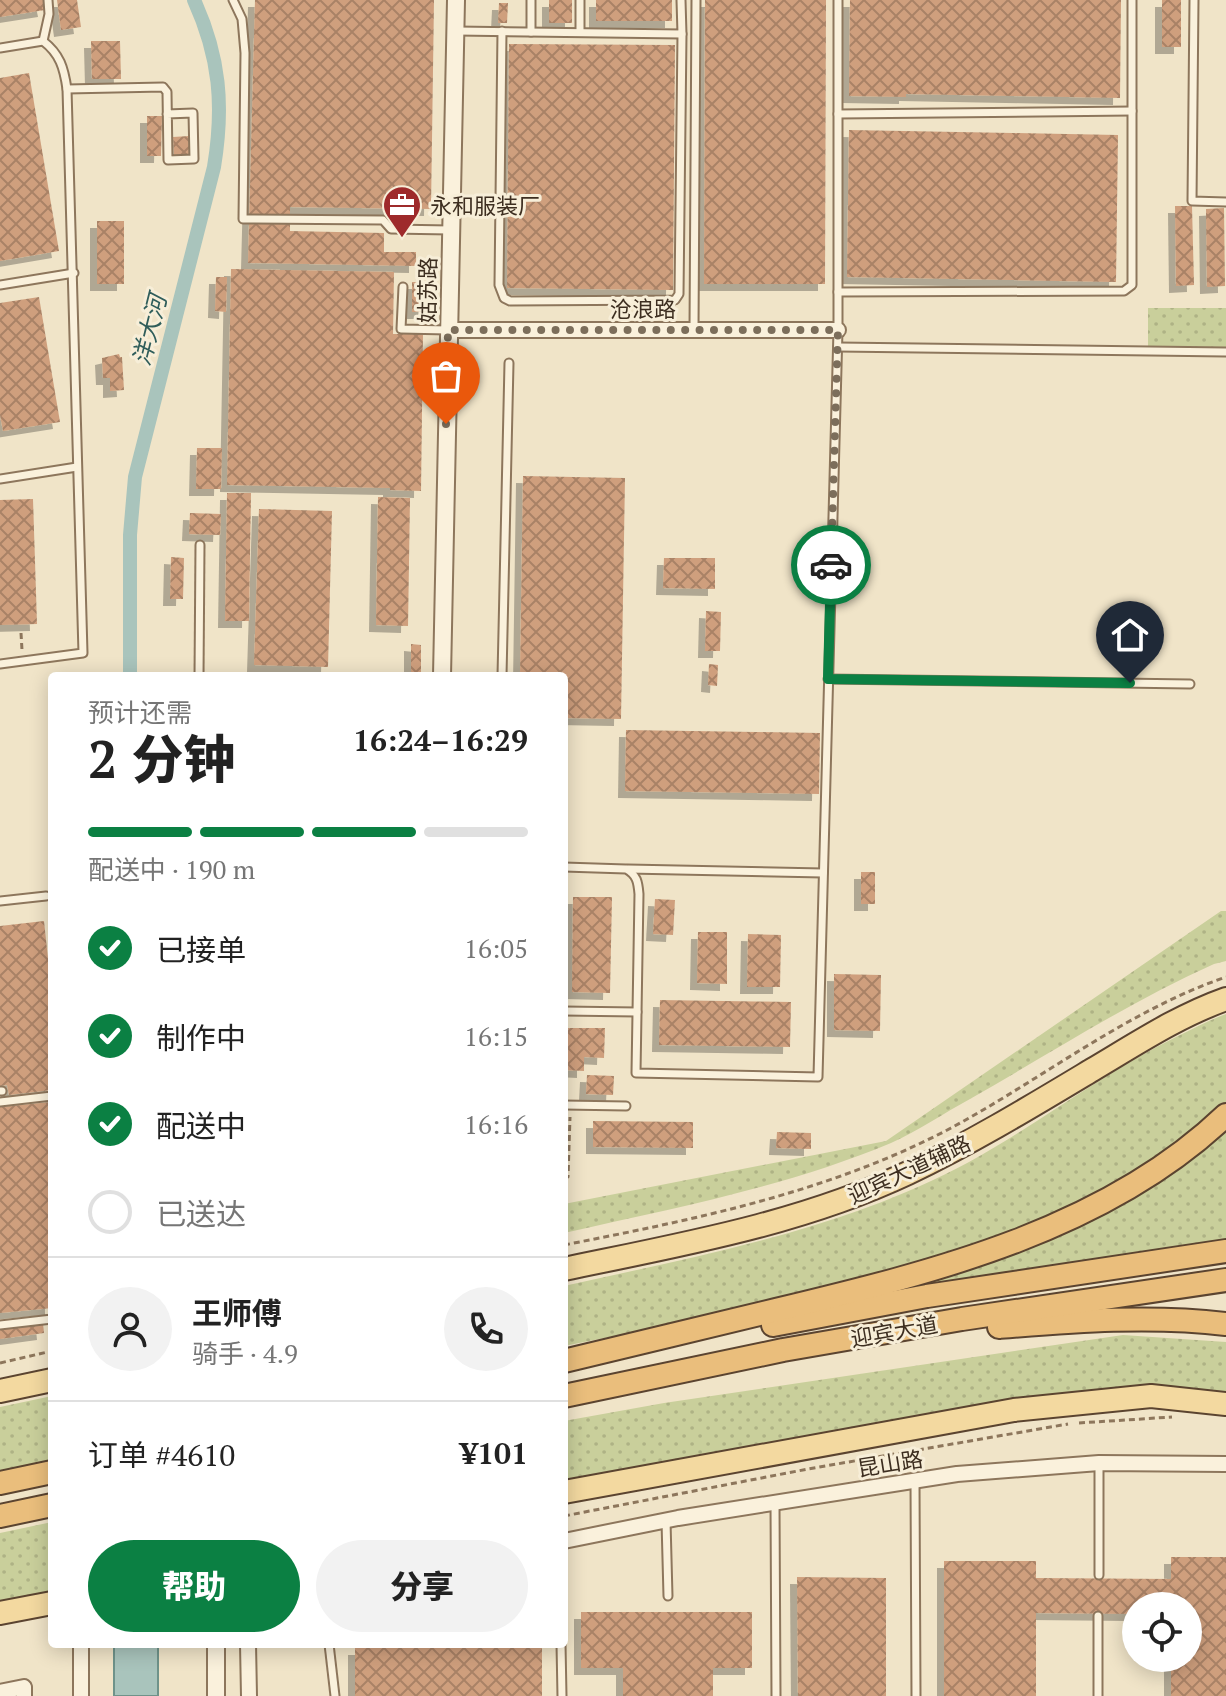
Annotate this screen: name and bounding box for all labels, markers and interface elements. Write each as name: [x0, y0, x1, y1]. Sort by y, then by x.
office icon: 永和服装厂: [381, 184, 423, 239]
place label: 永和服装厂: [430, 191, 540, 220]
street label: 姑苏路: [412, 257, 442, 323]
water label: 洋大河: [125, 287, 174, 369]
street label: 沧浪路: [610, 294, 676, 323]
pin: [412, 342, 480, 424]
icon: bag: [424, 354, 468, 398]
courier: [791, 525, 871, 605]
icon: car: [809, 543, 853, 587]
pin: [1096, 601, 1164, 683]
icon: home: [1108, 613, 1152, 657]
text: 预计还需: [88, 695, 192, 729]
text: 16:24–16:29: [353, 720, 528, 760]
text: 2 分钟: [88, 724, 235, 793]
text: 配送中 · 190 m: [88, 852, 255, 886]
icon: check: [88, 926, 132, 970]
text: 已接单: [156, 930, 246, 970]
text: 16:05: [464, 931, 528, 965]
icon: check: [88, 1014, 132, 1058]
text: 制作中: [156, 1018, 246, 1058]
text: 16:15: [464, 1019, 528, 1053]
icon: check: [88, 1102, 132, 1146]
text: 配送中: [156, 1106, 246, 1146]
text: 16:16: [464, 1107, 528, 1141]
street label: 迎宾大道辅路: [843, 1128, 975, 1210]
text: 已送达: [156, 1194, 246, 1234]
button: person: [88, 1287, 172, 1371]
button: phone: [444, 1287, 528, 1371]
text: 王师傅: [192, 1293, 282, 1333]
street label: 迎宾大道: [848, 1309, 940, 1353]
text: 骑手 · 4.9: [192, 1336, 298, 1370]
text: ¥101: [460, 1433, 528, 1473]
text: 订单 #4610: [88, 1435, 235, 1475]
street label: 昆山路: [855, 1444, 925, 1482]
button: 帮助: [88, 1540, 300, 1632]
button: 分享: [316, 1540, 528, 1632]
map controls: [1122, 1592, 1202, 1672]
button: locate: [1122, 1592, 1202, 1672]

